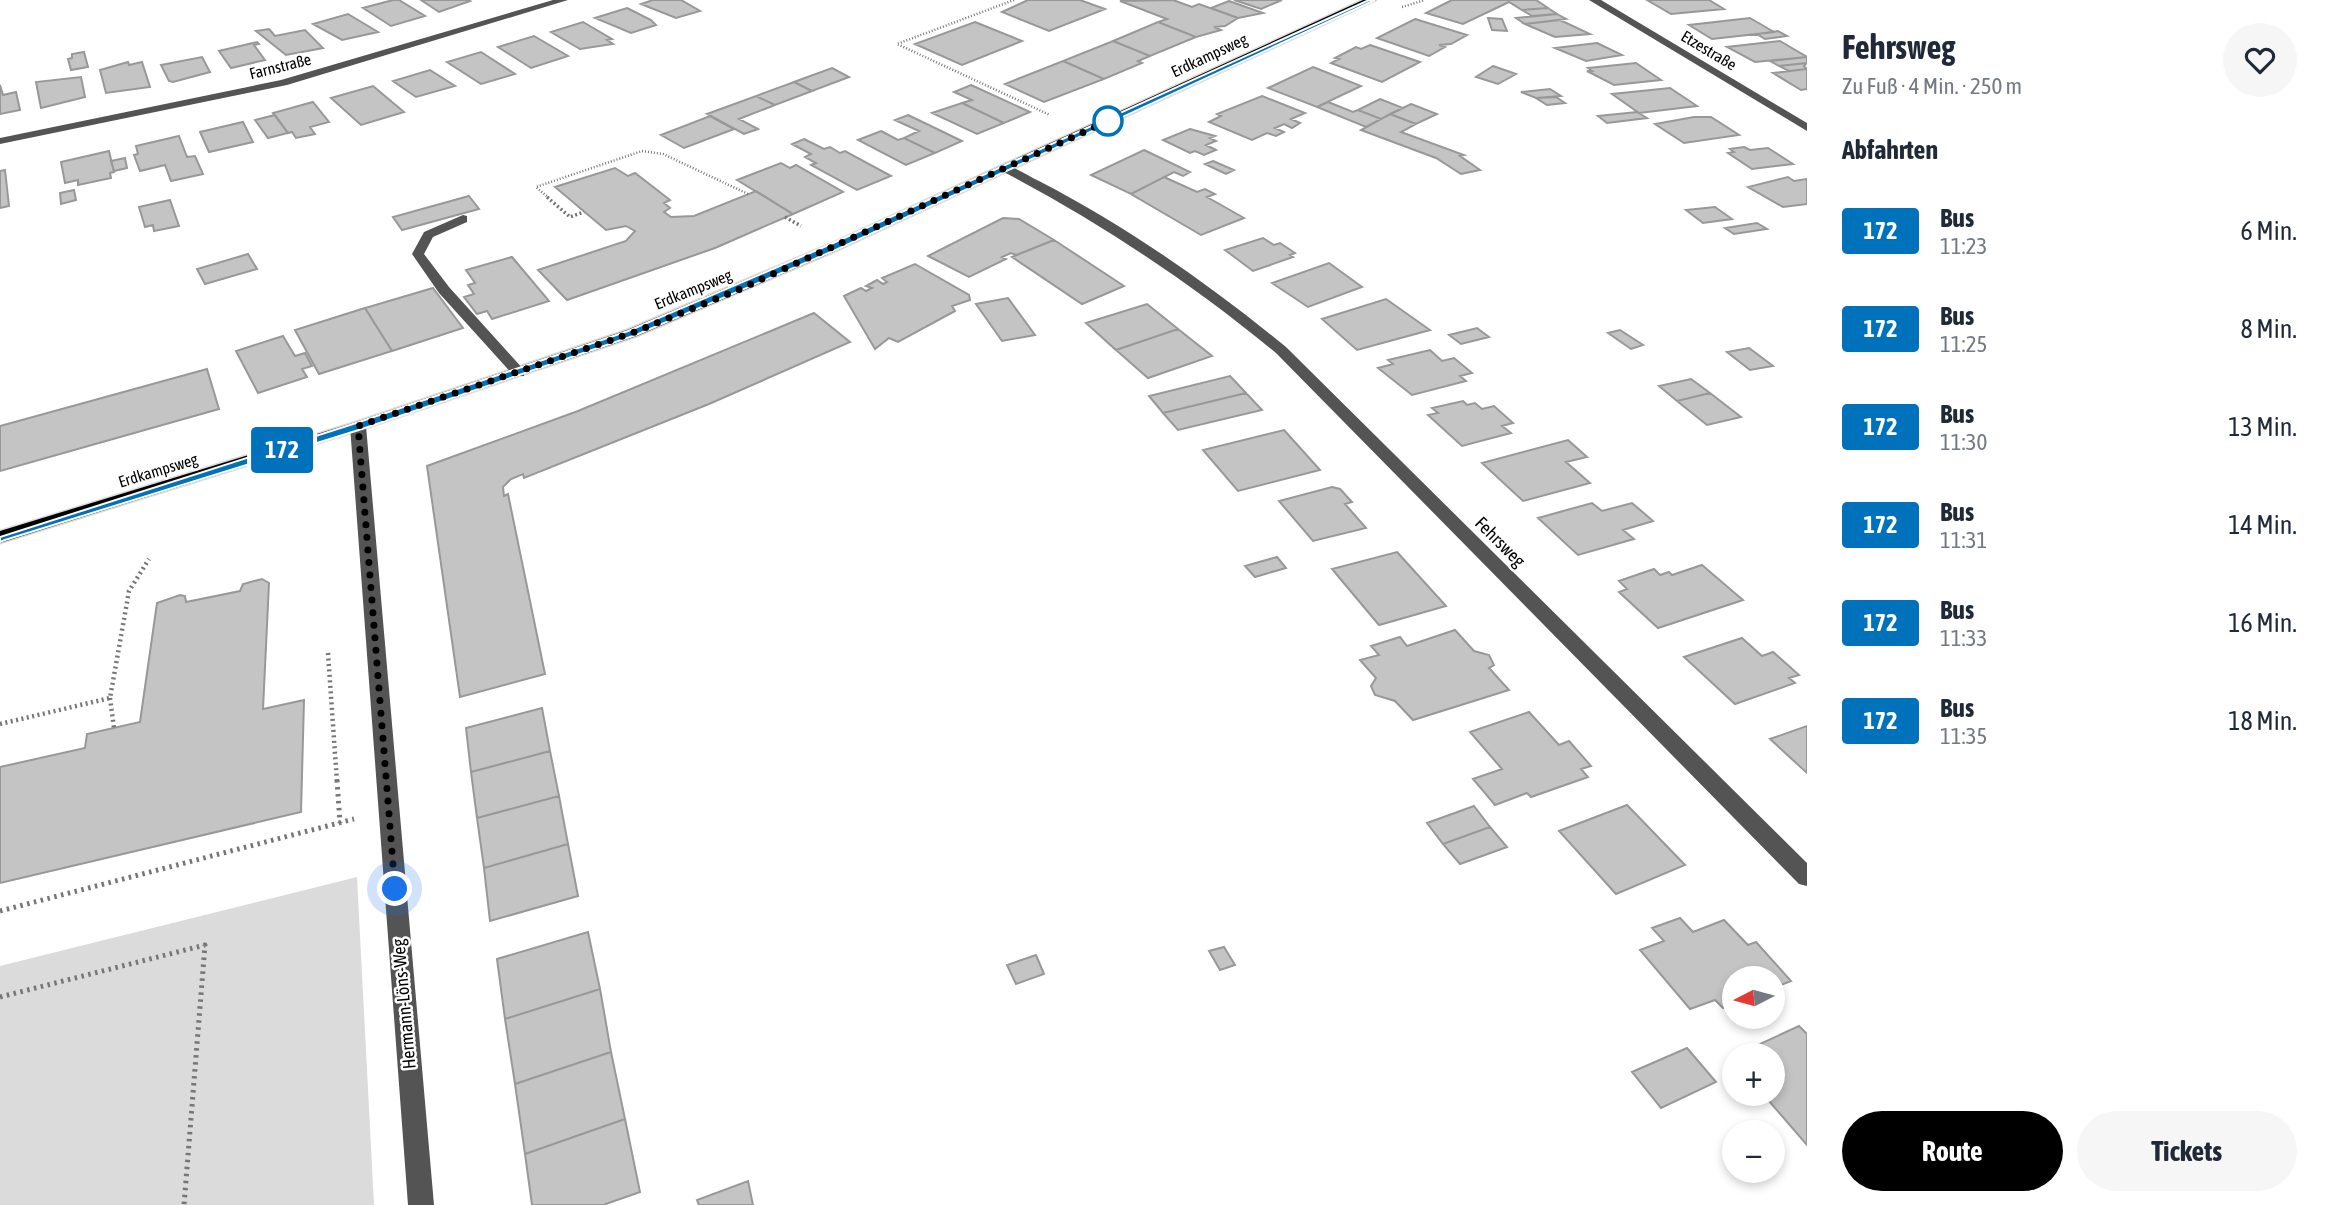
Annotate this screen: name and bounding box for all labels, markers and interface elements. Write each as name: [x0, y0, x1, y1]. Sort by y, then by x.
button: heart: [2223, 23, 2297, 97]
street label: Etzestraße: [1678, 27, 1740, 73]
text: Fehrsweg: [1842, 28, 1956, 66]
street label: Erdkampsweg: [1168, 29, 1250, 81]
street label: Farnstraße: [247, 50, 313, 82]
text: Zu Fuß · 4 Min. · 250 m: [1842, 73, 2022, 99]
unlabelled marker: [1093, 106, 1123, 136]
text: Abfahrten: [1842, 135, 1938, 165]
text: Bus: [1940, 203, 1974, 233]
text: 6 Min.: [2241, 216, 2297, 246]
text: 172: [1864, 217, 1897, 244]
text: 11:23: [1940, 233, 1987, 259]
street label: Erdkampsweg: [652, 265, 735, 314]
text: Bus: [1940, 301, 1974, 331]
text: 8 Min.: [2241, 314, 2297, 344]
text: 172: [1864, 315, 1897, 342]
text: 11:25: [1940, 331, 1987, 357]
text: Bus: [1940, 399, 1974, 429]
text: 13 Min.: [2228, 412, 2297, 442]
text: 172: [1864, 413, 1897, 440]
line badge: 172: [242, 427, 322, 473]
text: 11:30: [1940, 429, 1987, 455]
text: 172: [265, 436, 299, 463]
street label: Erdkampsweg: [116, 449, 200, 492]
text: Bus: [1940, 497, 1974, 527]
text: 14 Min.: [2228, 510, 2297, 540]
text: 172: [1864, 511, 1897, 538]
street label: Fehrsweg: [1471, 512, 1530, 571]
text: 11:31: [1940, 527, 1987, 553]
text: Bus: [1940, 595, 1974, 625]
text: 16 Min.: [2228, 608, 2297, 638]
text: 172: [1864, 609, 1897, 636]
text: 11:33: [1940, 625, 1987, 651]
text: Bus: [1940, 693, 1974, 723]
text: 18 Min.: [2228, 706, 2297, 736]
text: 172: [1864, 707, 1897, 734]
text: 11:35: [1940, 723, 1987, 749]
your location: [377, 871, 412, 906]
street label: Hermann-Löns-Weg: [387, 938, 420, 1070]
north arrow: [1722, 966, 1785, 1029]
map controls: [1722, 966, 1785, 1183]
button: +: [1722, 1043, 1785, 1106]
button: Route: [1842, 1111, 2063, 1191]
button: Tickets: [2077, 1111, 2297, 1191]
button: −: [1722, 1120, 1785, 1183]

